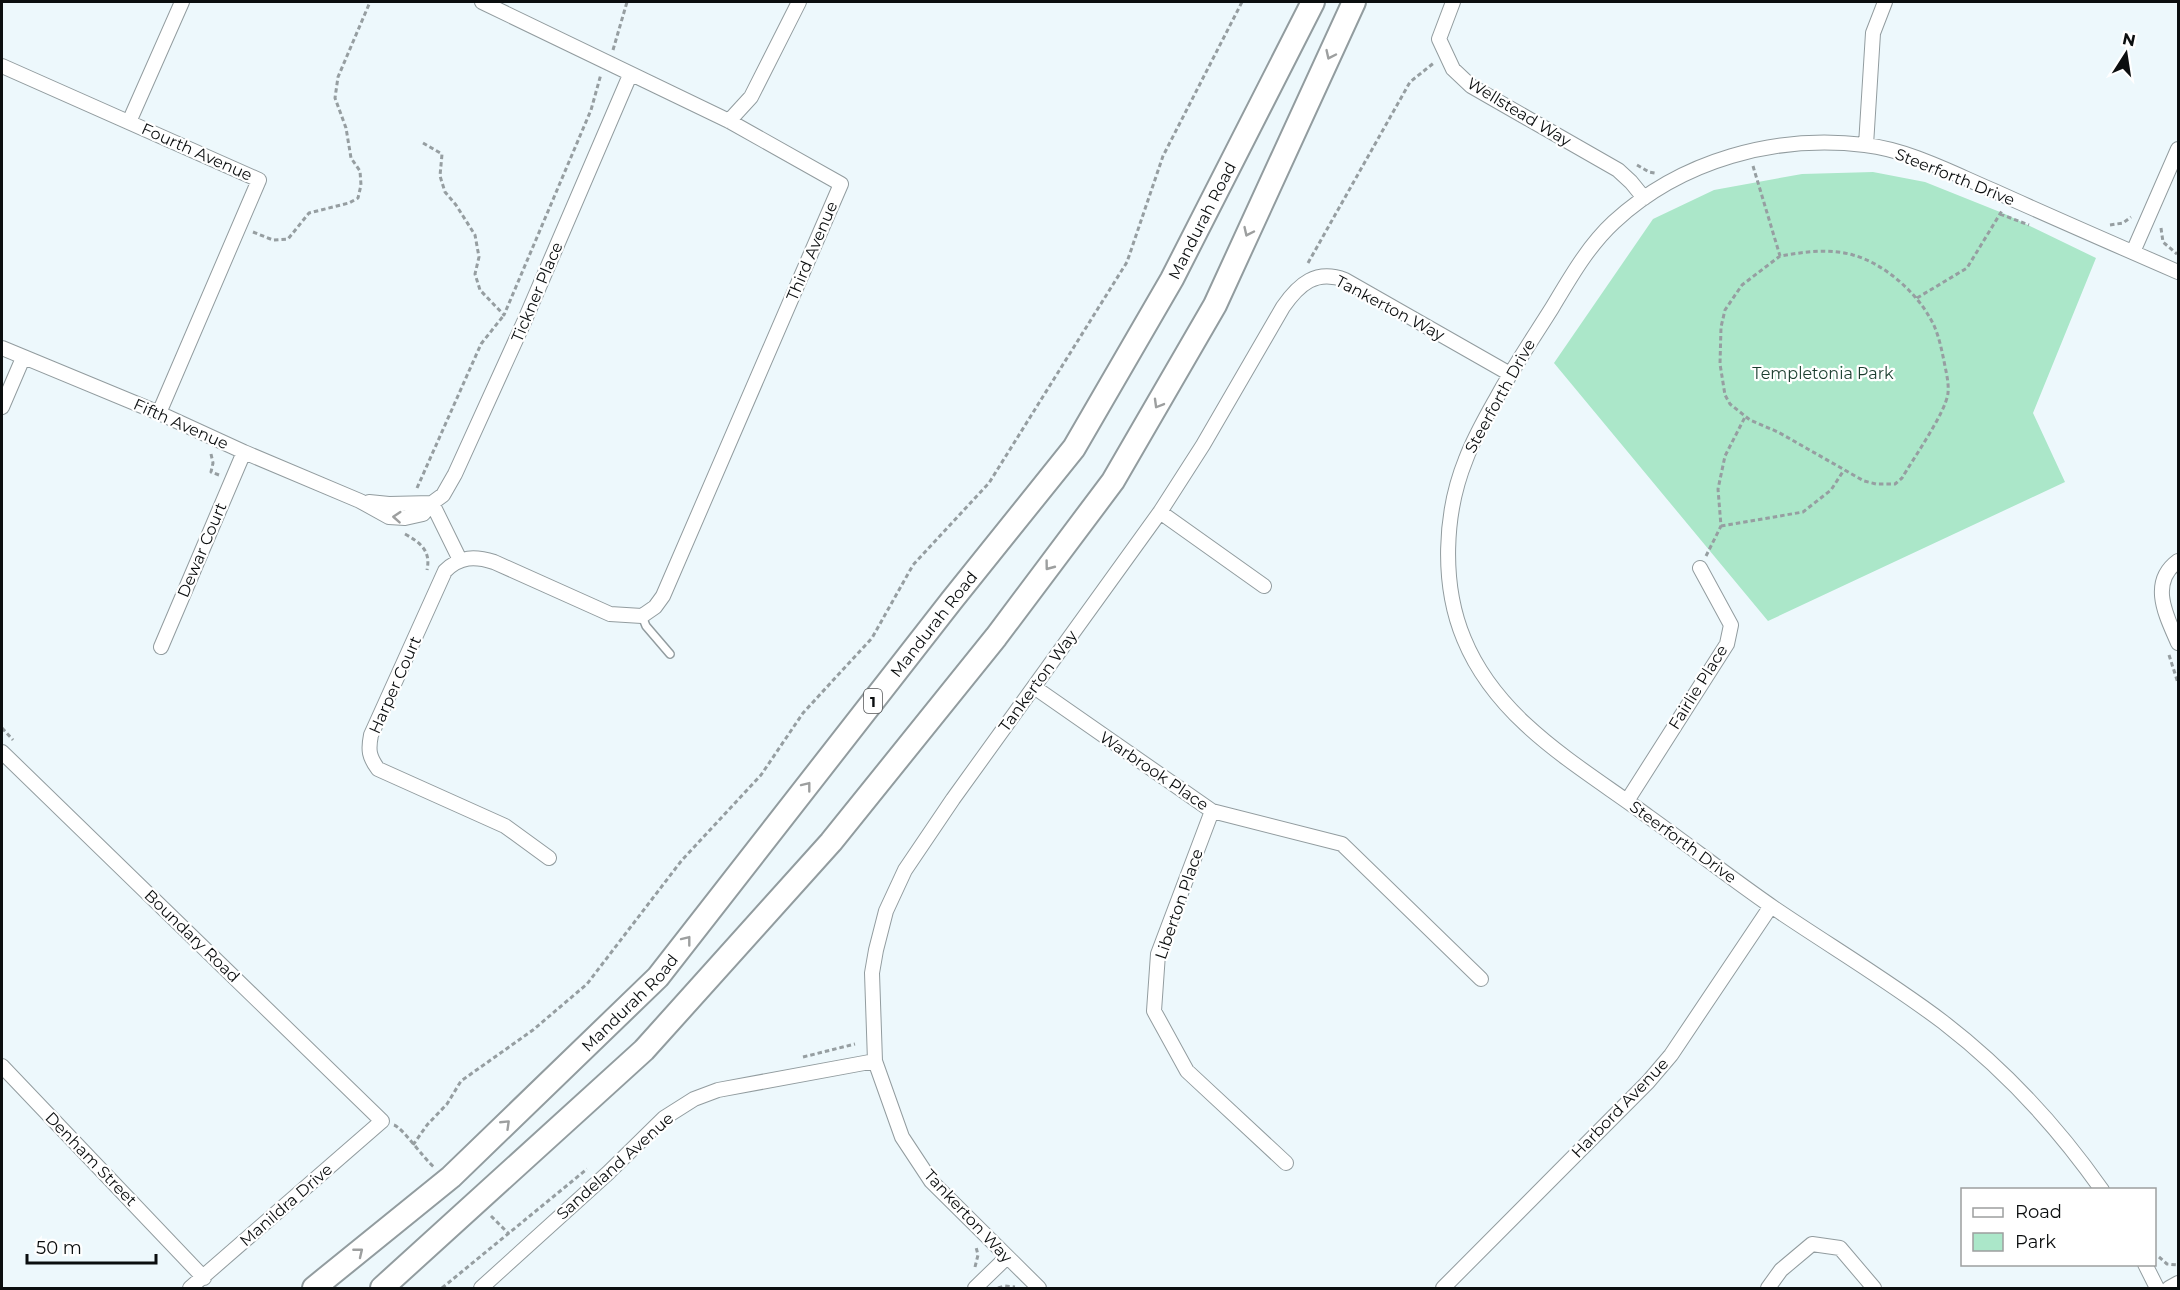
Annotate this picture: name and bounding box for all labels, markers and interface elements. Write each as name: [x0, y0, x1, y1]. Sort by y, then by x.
north arrow: [2096, 24, 2156, 84]
text: N: [2121, 29, 2137, 50]
one-way arrow: [1325, 48, 1337, 59]
street label: Wellstead Way: [1464, 74, 1575, 151]
street label: Fourth Avenue: [139, 119, 255, 185]
street label: Steerforth Drive: [1892, 144, 2018, 210]
street label: Mandurah Road: [1164, 159, 1240, 283]
street label: Third Avenue: [783, 199, 841, 303]
one-way arrow: [1244, 226, 1256, 237]
street label: Tickner Place: [507, 239, 567, 345]
street label: Tankerton Way: [1332, 271, 1448, 345]
street label: Steerforth Drive: [1461, 336, 1539, 456]
park label: Templetonia Park: [1752, 364, 1894, 383]
street label: Fifth Avenue: [131, 395, 231, 453]
one-way arrow: [1153, 398, 1165, 408]
street label: Dewar Court: [173, 499, 231, 600]
one-way arrow: [393, 510, 402, 523]
one-way arrow: [1046, 559, 1057, 570]
street label: Mandurah Road: [886, 567, 981, 681]
street label: Tankerton Way: [995, 626, 1081, 735]
street label: Harper Court: [365, 633, 425, 737]
street label: Fairlie Place: [1664, 641, 1732, 733]
road number: 1: [864, 689, 882, 713]
street label: Warbrook Place: [1096, 728, 1212, 814]
one-way arrow: [799, 782, 810, 793]
street label: Steerforth Drive: [1626, 797, 1740, 887]
street label: Liberton Place: [1151, 846, 1207, 962]
street label: Boundary Road: [140, 886, 244, 986]
one-way arrow: [680, 936, 691, 947]
street label: Mandurah Road: [577, 950, 682, 1055]
street label: Harbord Avenue: [1568, 1054, 1672, 1162]
street label: Denham Street: [41, 1108, 141, 1210]
street label: Sandeland Avenue: [553, 1109, 677, 1223]
one-way arrow: [500, 1120, 510, 1131]
street label: Manildra Drive: [236, 1160, 336, 1250]
street label: Tankerton Way: [920, 1165, 1016, 1267]
legend: [1961, 1188, 2156, 1266]
text: Road: [2015, 1201, 2062, 1223]
scale bar: [27, 1227, 156, 1265]
text: Park: [2015, 1231, 2056, 1253]
text: 50 m: [36, 1237, 82, 1259]
one-way arrow: [352, 1248, 363, 1259]

